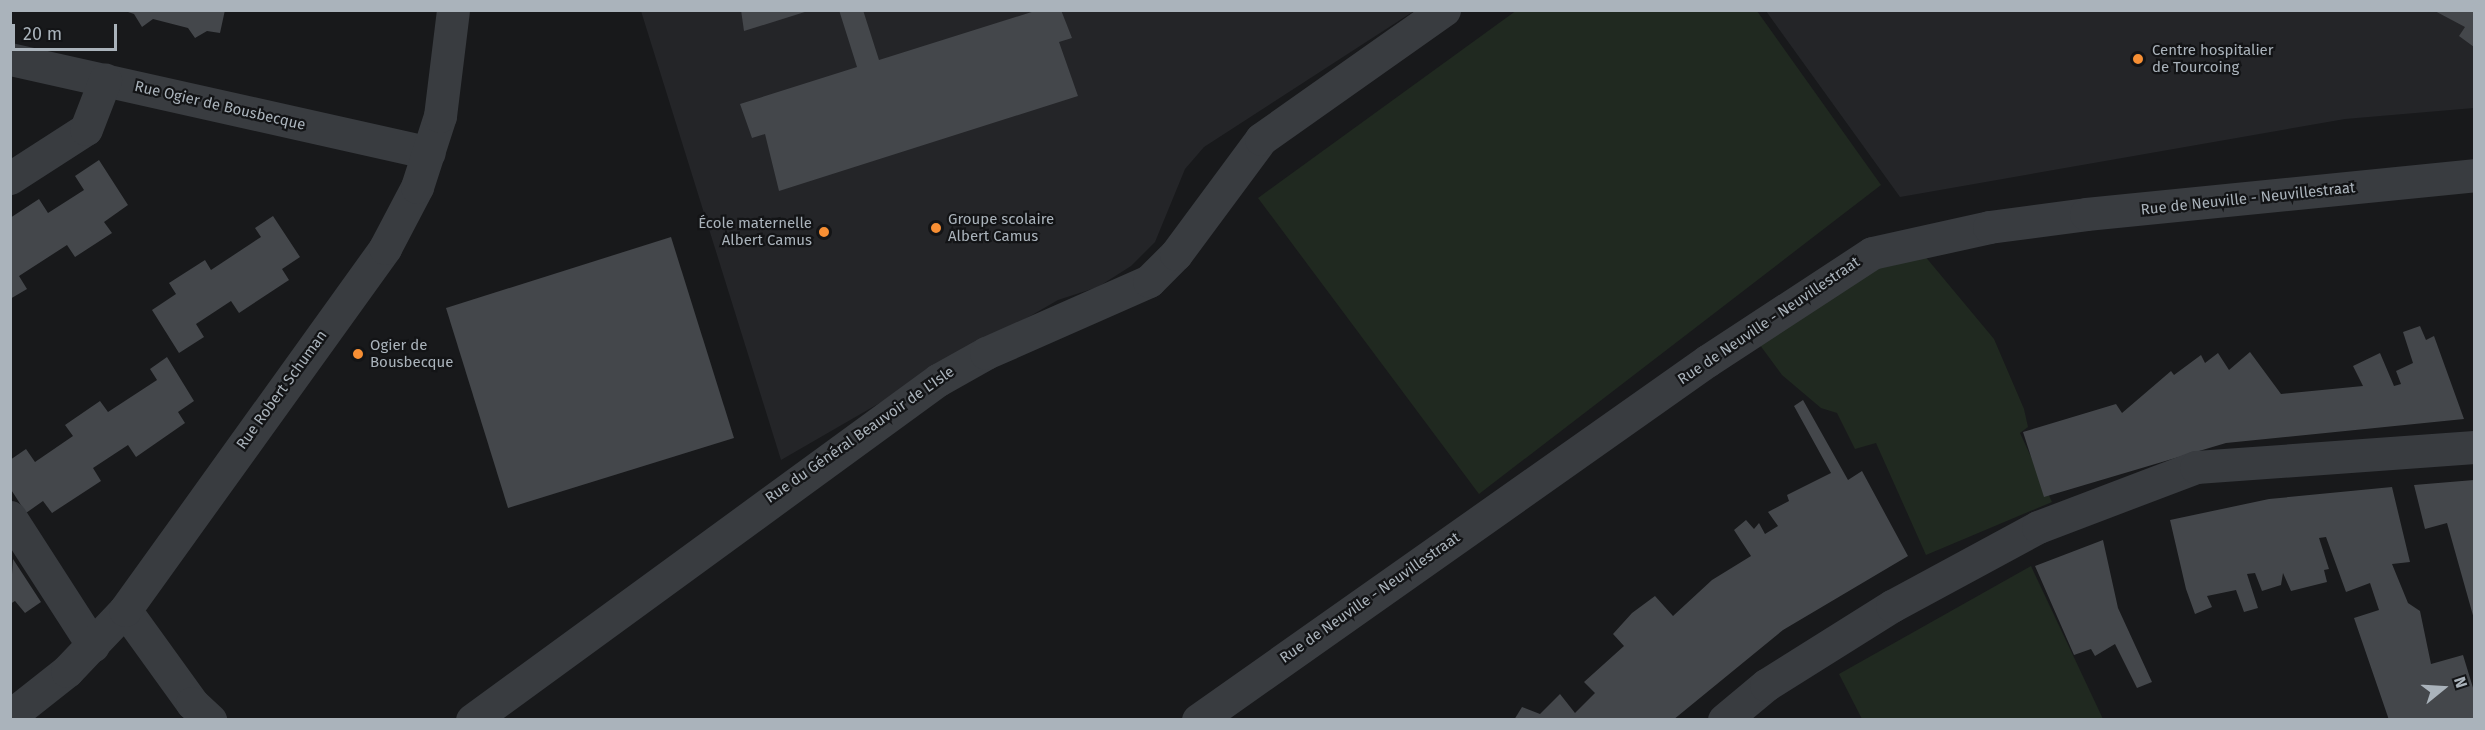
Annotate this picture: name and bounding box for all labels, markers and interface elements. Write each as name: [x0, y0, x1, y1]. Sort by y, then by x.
scale bar: [15, 12, 120, 50]
text: 20 m: [23, 23, 62, 45]
place label: Centre hospitalier de Tourcoing: [2152, 41, 2274, 76]
marker: Centre hospitalier de Tourcoing: [2129, 50, 2147, 68]
street label: Rue Ogier de Bousbecque: [133, 78, 307, 134]
street label: Rue de Neuville - Neuvillestraat: [2140, 179, 2356, 219]
place label: Groupe scolaire Albert Camus: [948, 210, 1054, 245]
place label: École maternelle Albert Camus: [698, 214, 812, 249]
marker: Groupe scolaire Albert Camus: [929, 221, 943, 235]
marker: École maternelle Albert Camus: [817, 225, 831, 239]
street label: Rue de Neuville - Neuvillestraat: [1675, 253, 1863, 389]
street label: Rue Robert Schuman: [233, 327, 331, 453]
place label: Ogier de Bousbecque: [370, 336, 453, 371]
marker: Ogier de Bousbecque: [351, 347, 365, 361]
street label: Rue du Général Beauvoir de L'Isle: [762, 363, 958, 507]
street label: Rue de Neuville - Neuvillestraat: [1276, 529, 1464, 667]
north arrow: [2413, 658, 2473, 718]
text: N: [2450, 674, 2471, 690]

